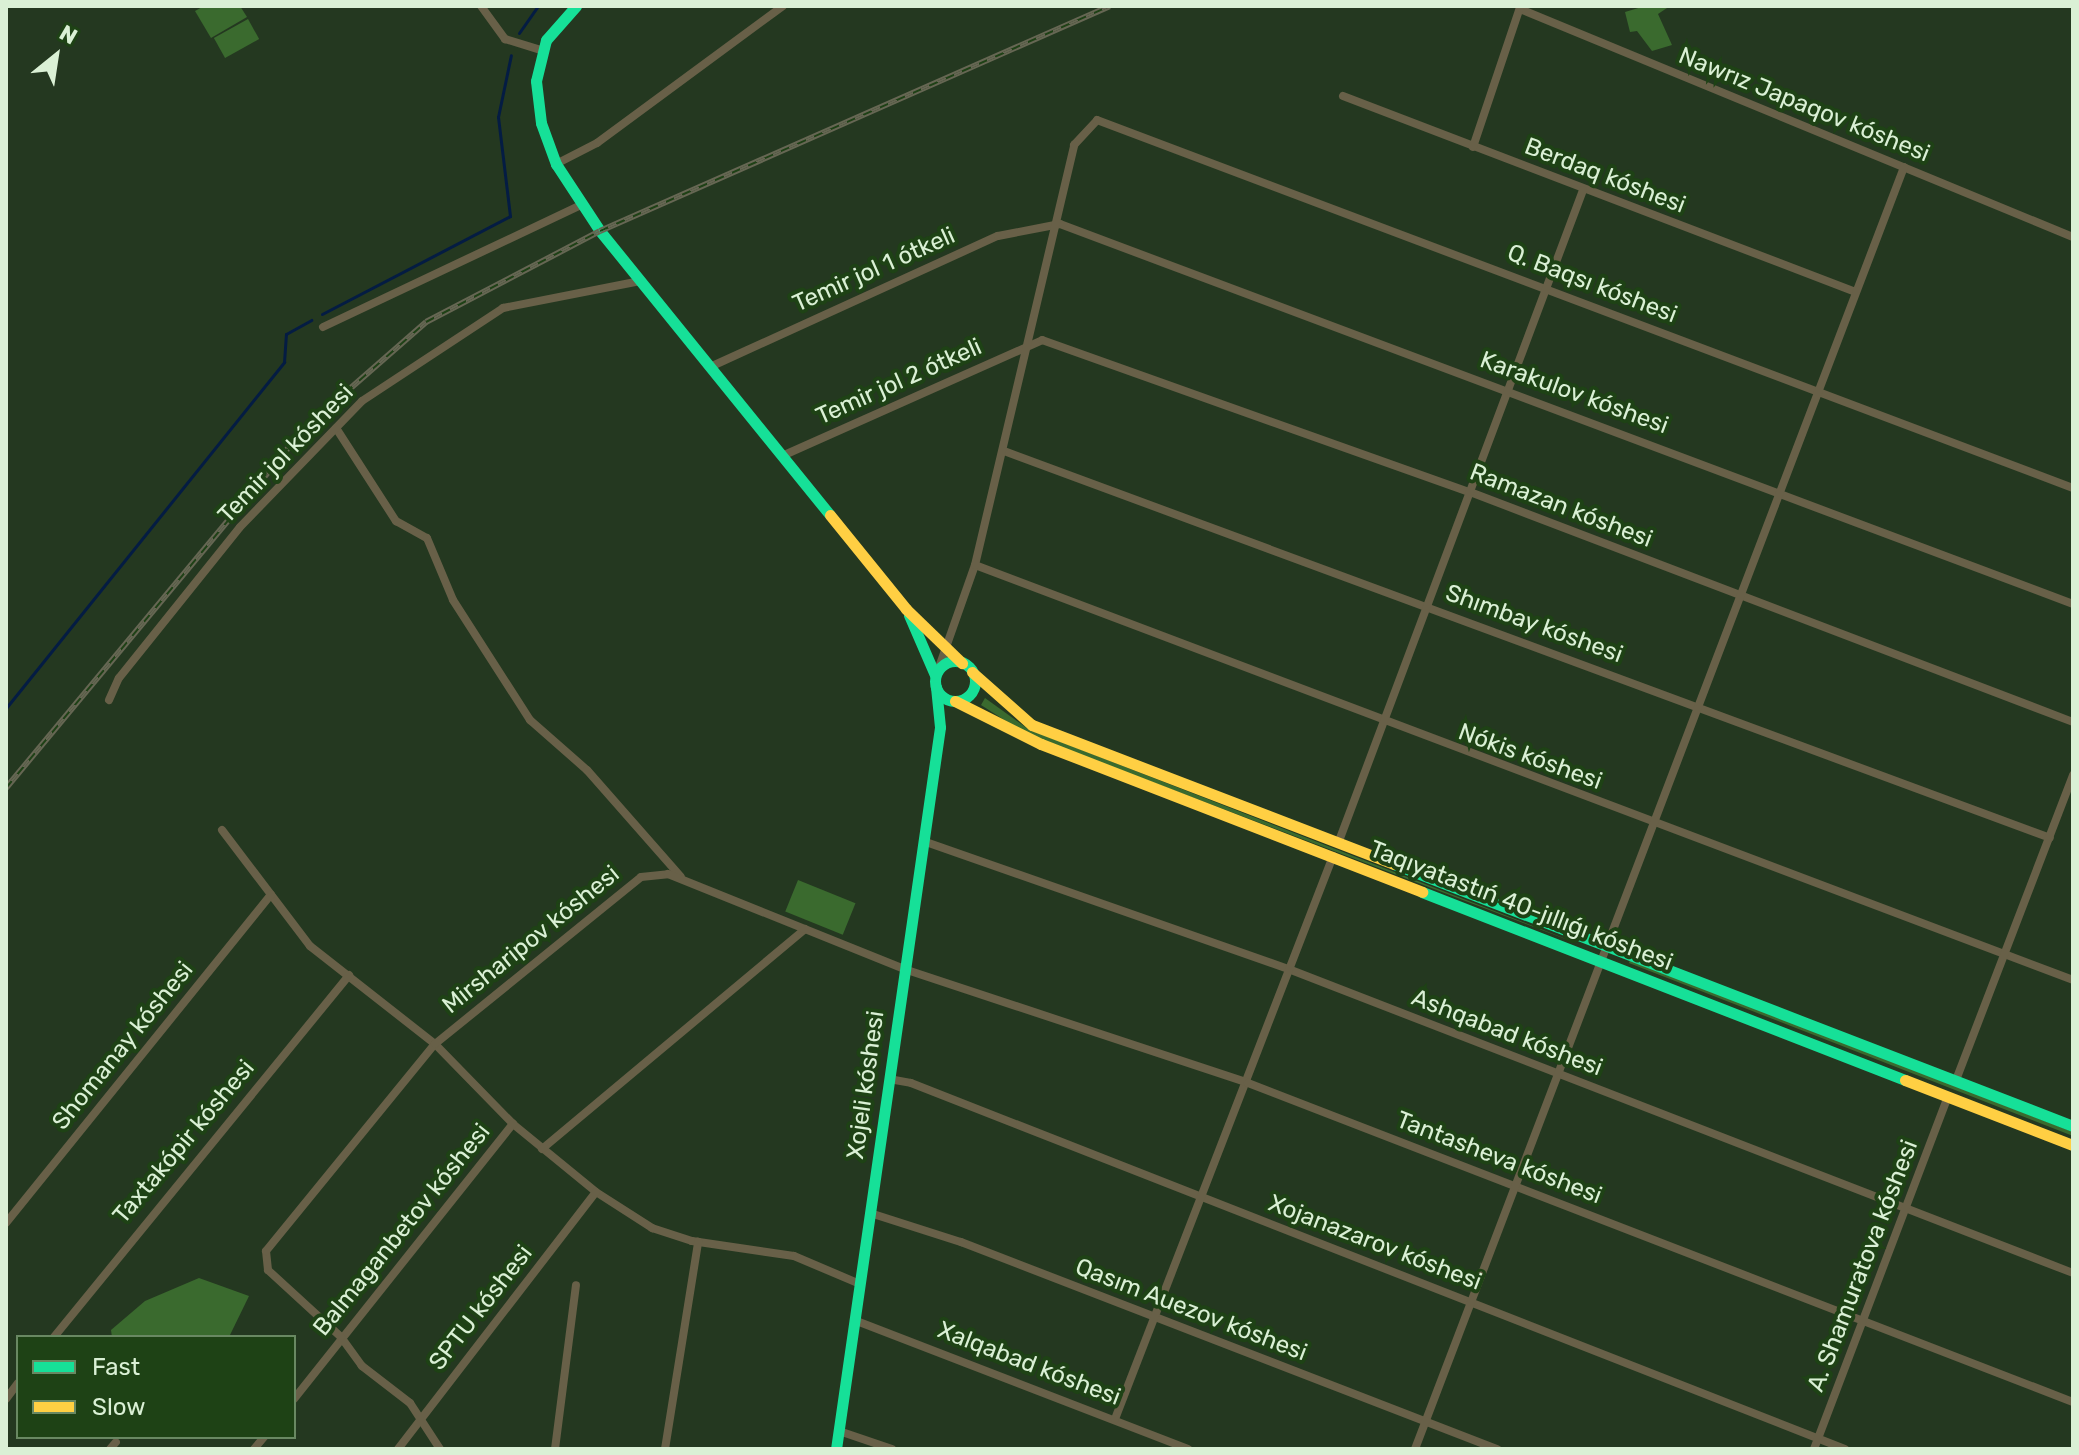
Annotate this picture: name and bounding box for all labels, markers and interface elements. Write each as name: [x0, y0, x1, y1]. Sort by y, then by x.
north arrow: [16, 16, 96, 96]
text: N: [55, 19, 82, 50]
street label: Nawrız Japaqov kóshesi: [1674, 41, 1934, 169]
street label: Berdaq kóshesi: [1521, 132, 1689, 220]
street label: Temir jol 1 ótkeli: [788, 221, 960, 319]
street label: Q. Baqsı kóshesi: [1503, 238, 1681, 330]
street label: Temir jol 2 ótkeli: [812, 333, 986, 431]
street label: Karakulov kóshesi: [1476, 345, 1672, 441]
street label: Temir jol kóshesi: [212, 378, 360, 530]
street label: Ramazan kóshesi: [1466, 458, 1656, 554]
street label: Shımbay kóshesi: [1441, 578, 1627, 670]
street label: Nókis kóshesi: [1454, 718, 1606, 796]
street label: Taqıyatastıń 40-jıllıǵı kóshesi: [1365, 835, 1677, 977]
street label: Mirsharipov kóshesi: [437, 860, 625, 1020]
street label: Shomanay kóshesi: [46, 956, 200, 1136]
street label: Ashqabad kóshesi: [1408, 983, 1606, 1083]
street label: Xojeli kóshesi: [841, 1009, 891, 1161]
street label: Taxtakópir kóshesi: [107, 1054, 261, 1230]
street label: Tantasheva kóshesi: [1392, 1106, 1606, 1210]
street label: Balmaganbetov kóshesi: [307, 1118, 497, 1342]
street label: A. Shamuratova kóshesi: [1802, 1136, 1924, 1396]
street label: Xojanazarov kóshesi: [1264, 1189, 1486, 1297]
street label: SPTU kóshesi: [423, 1240, 539, 1376]
street label: Qasım Auezov kóshesi: [1071, 1252, 1311, 1368]
street label: Xalqabad kóshesi: [934, 1316, 1124, 1412]
legend: [16, 1335, 296, 1439]
text: Fast: [92, 1353, 140, 1381]
text: Slow: [92, 1393, 145, 1421]

